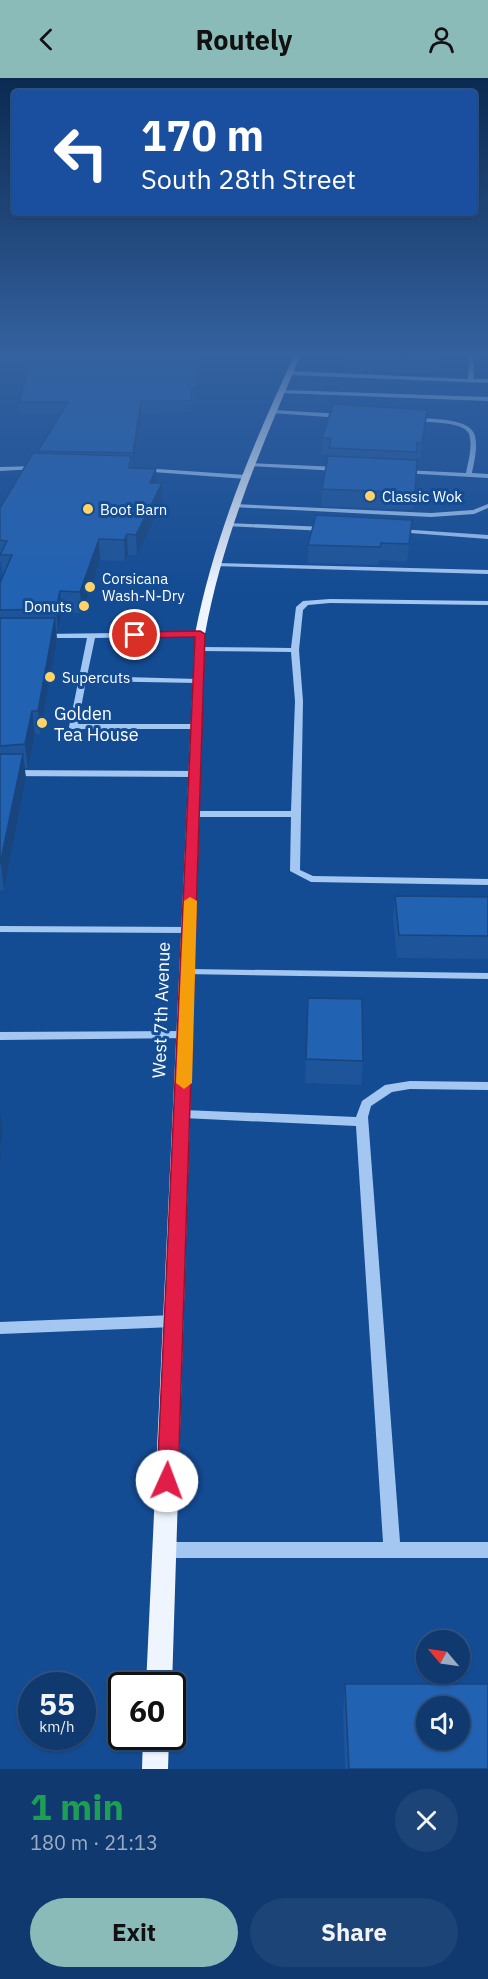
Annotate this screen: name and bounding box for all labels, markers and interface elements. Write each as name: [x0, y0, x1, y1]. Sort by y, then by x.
text: Routely: [196, 22, 292, 57]
icon: back: [30, 23, 63, 56]
icon: person: [425, 23, 458, 56]
text: 170 m: [141, 108, 264, 163]
icon: left: [42, 114, 120, 192]
text: South 28th Street: [141, 161, 356, 196]
place label: Classic Wok: [382, 487, 462, 506]
marker: Classic Wok: [363, 489, 377, 503]
place label: Boot Barn: [100, 500, 167, 519]
marker: Boot Barn: [81, 502, 95, 516]
place label: Corsicana Wash-N-Dry: [102, 569, 185, 605]
marker: Corsicana Wash-N-Dry: [83, 580, 97, 594]
place label: Donuts: [24, 597, 72, 616]
marker: Donuts: [77, 599, 91, 613]
pin: [109, 609, 160, 660]
icon: arrive: [118, 618, 151, 651]
place label: Supercuts: [62, 668, 130, 687]
marker: Supercuts: [43, 670, 57, 684]
place label: Golden Tea House: [54, 702, 139, 746]
marker: Golden Tea House: [35, 716, 49, 730]
street label: West 7th Avenue: [147, 941, 175, 1079]
position arrow: [135, 1449, 199, 1513]
north arrow: [416, 1630, 470, 1684]
map controls: [416, 1630, 470, 1750]
speed limit sign: 60: [108, 1672, 186, 1750]
text: 55: [39, 1684, 75, 1723]
button: sound: [416, 1696, 470, 1750]
text: km/h: [39, 1717, 75, 1736]
text: 1 min: [30, 1783, 124, 1830]
button: close: [395, 1789, 458, 1852]
text: 180 m · 21:13: [30, 1829, 158, 1856]
button: Exit: [30, 1898, 238, 1967]
button: Share: [250, 1898, 458, 1967]

